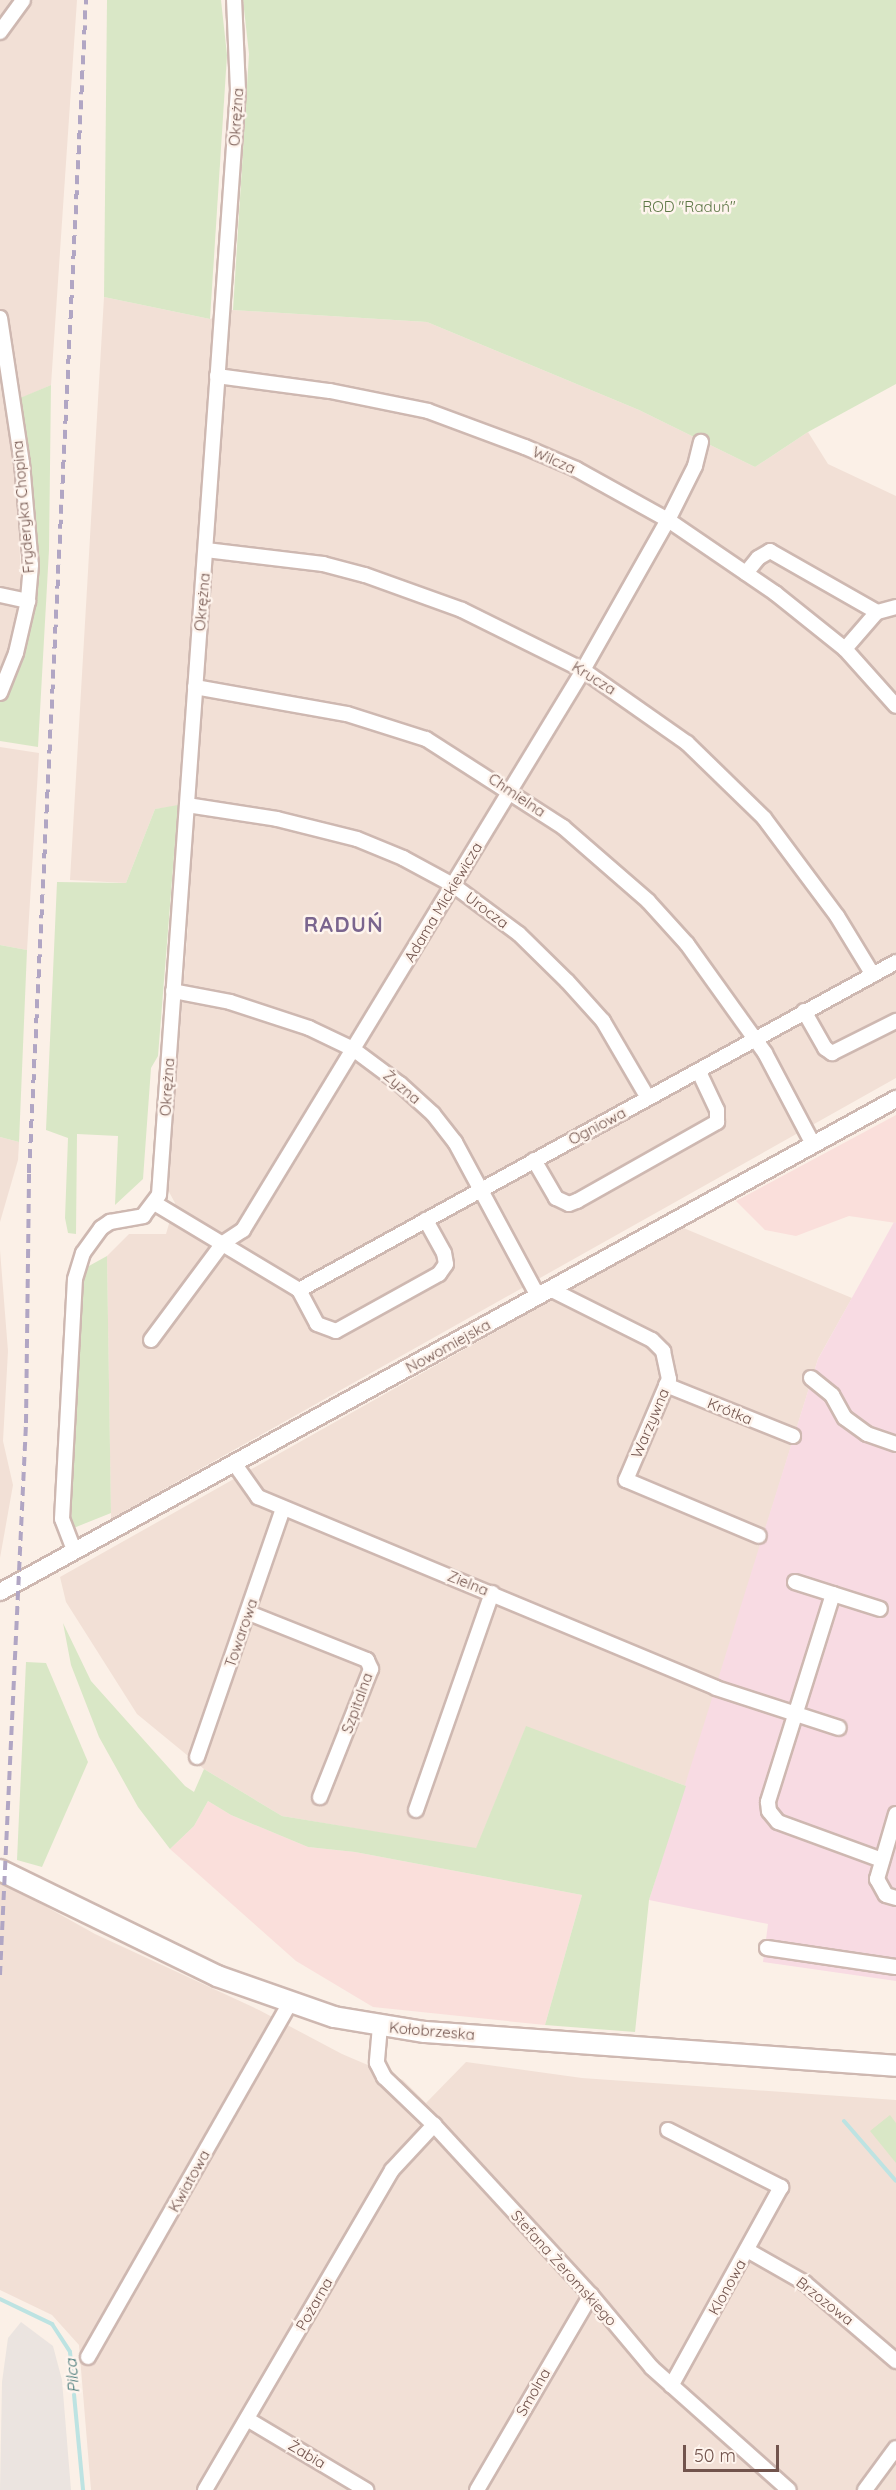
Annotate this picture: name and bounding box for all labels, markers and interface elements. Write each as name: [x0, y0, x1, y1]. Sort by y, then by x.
street label: Okrężna: [225, 87, 247, 147]
park label: ROD "Raduń": [642, 198, 736, 216]
street label: Fryderyka Chopina: [8, 440, 38, 574]
street label: Wilcza: [530, 443, 578, 477]
street label: Okrężna: [190, 572, 214, 632]
street label: Krucza: [569, 658, 619, 698]
street label: Chmielna: [485, 769, 549, 821]
street label: Adama Mickiewicza: [400, 839, 486, 965]
street label: Urocza: [462, 888, 512, 932]
district label: RADUŃ: [304, 911, 384, 937]
street label: Okrężna: [156, 1057, 178, 1117]
street label: Żyzna: [380, 1066, 424, 1108]
street label: Ogniowa: [565, 1103, 629, 1149]
street label: Nowomiejska: [403, 1315, 493, 1377]
street label: Warzywna: [627, 1385, 673, 1461]
street label: Krótka: [705, 1394, 755, 1428]
street label: Zielna: [445, 1567, 491, 1599]
street label: Towarowa: [221, 1596, 261, 1670]
street label: Szpitalna: [338, 1670, 376, 1736]
street label: Kołobrzeska: [388, 2018, 476, 2044]
street label: Kwiatowa: [165, 2147, 213, 2215]
street label: Stefana Żeromskiego: [507, 2206, 621, 2330]
street label: Klonowa: [704, 2256, 750, 2318]
street label: Brzozowa: [793, 2273, 857, 2329]
street label: Pożarna: [292, 2275, 336, 2333]
water label: Pilca: [61, 2358, 83, 2394]
street label: Smolna: [512, 2365, 554, 2419]
scale bar: [686, 2433, 782, 2471]
street label: Żabia: [285, 2436, 329, 2472]
text: 50 m: [694, 2444, 736, 2467]

